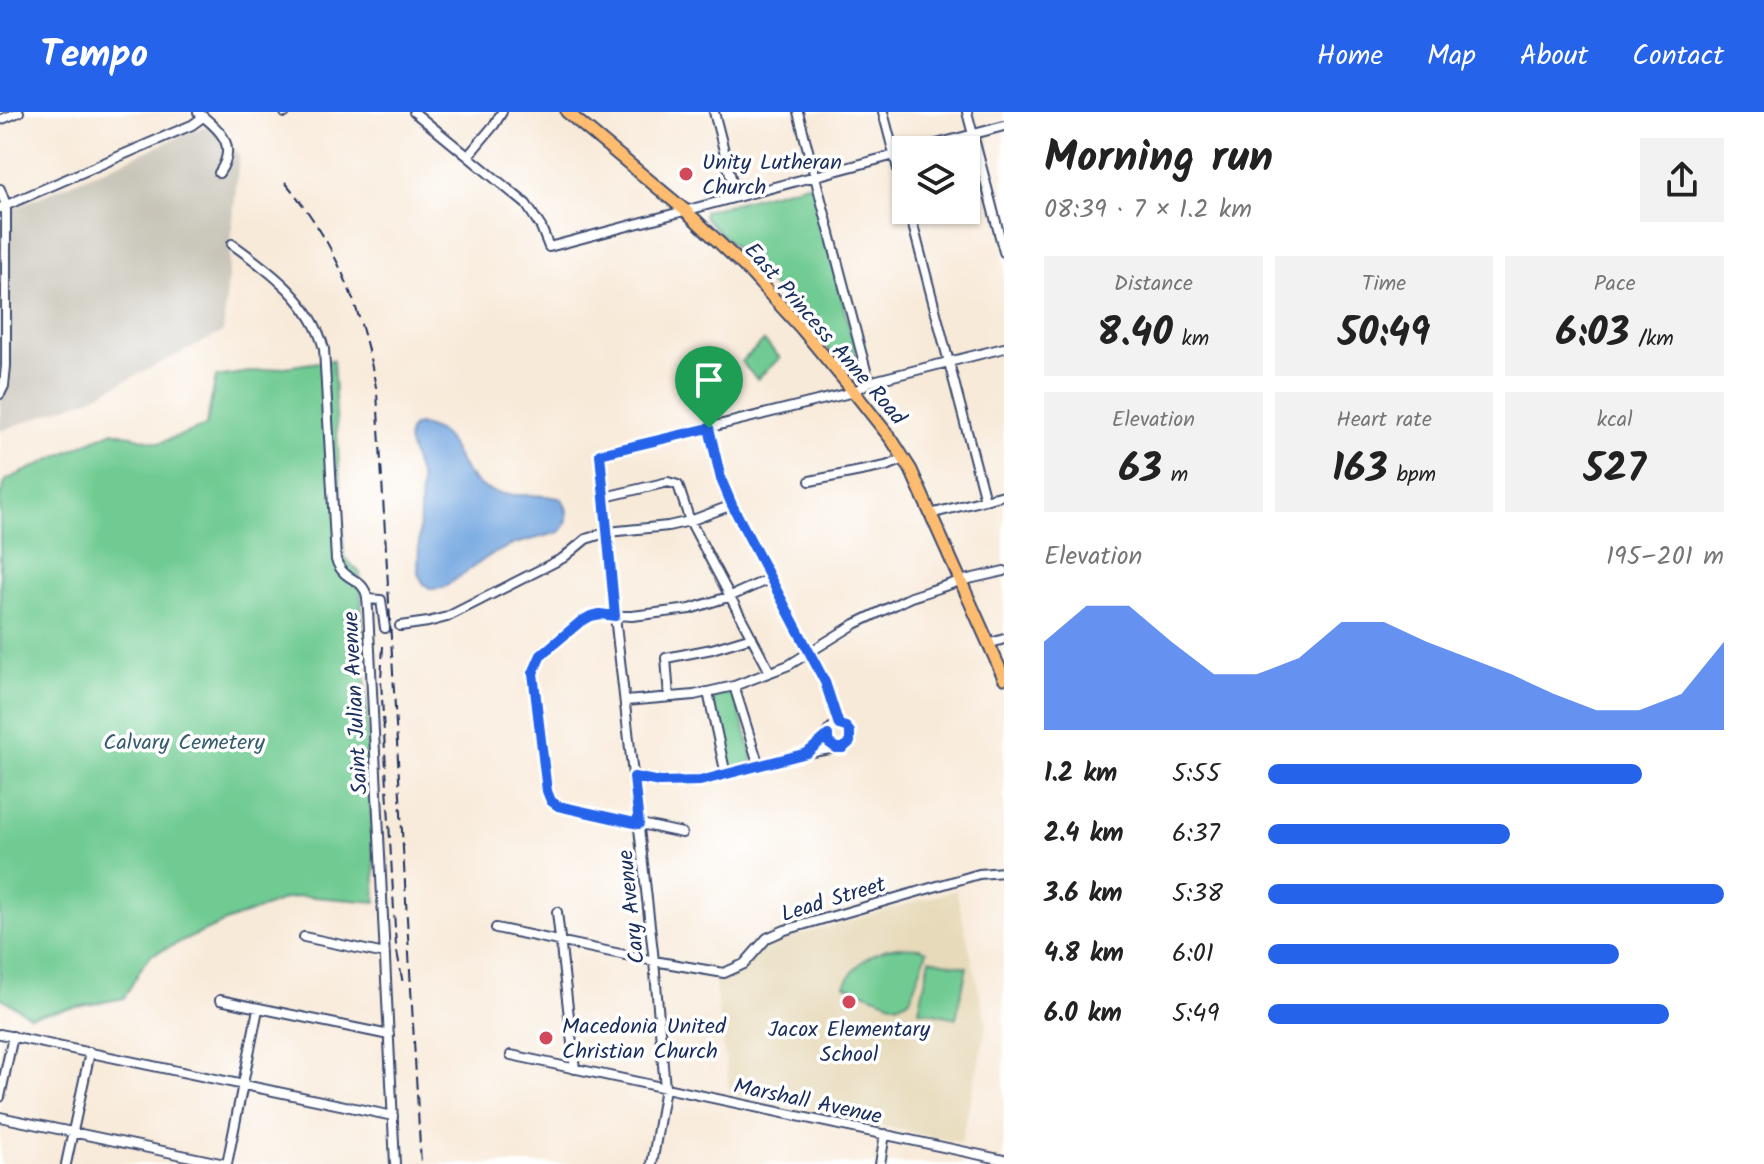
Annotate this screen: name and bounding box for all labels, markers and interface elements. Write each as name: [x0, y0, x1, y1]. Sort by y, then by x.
text: Tempo: [40, 26, 148, 86]
text: Home: [1317, 34, 1383, 79]
text: Map: [1427, 34, 1476, 79]
text: About: [1520, 34, 1588, 79]
text: Contact: [1632, 34, 1724, 79]
text: Morning run: [1044, 124, 1273, 194]
map controls: [892, 136, 980, 224]
button: layers: [892, 136, 980, 224]
button: share: [1640, 138, 1724, 222]
place label: Unity Lutheran Church: [702, 146, 842, 206]
marker: Unity Lutheran Church: [677, 165, 695, 183]
text: 08:39 · 7 × 1.2 km: [1044, 189, 1252, 231]
street label: East Princess Anne Road: [734, 235, 914, 435]
text: Distance: [1114, 267, 1193, 302]
text: Time: [1362, 267, 1406, 302]
text: Pace: [1594, 267, 1636, 302]
text: 8.40: [1097, 302, 1173, 366]
text: 50:49: [1338, 302, 1430, 366]
text: 6:03: [1555, 302, 1629, 366]
text: km: [1173, 322, 1209, 357]
text: /km: [1629, 322, 1674, 357]
pin: [675, 346, 743, 428]
icon: arrive: [687, 358, 731, 402]
text: Elevation: [1112, 403, 1195, 438]
text: Heart rate: [1336, 403, 1432, 438]
text: kcal: [1597, 403, 1633, 438]
text: 63: [1118, 438, 1162, 502]
text: 163: [1332, 438, 1388, 502]
text: 527: [1583, 438, 1646, 502]
text: m: [1162, 458, 1188, 493]
text: bpm: [1388, 458, 1436, 493]
text: Elevation: [1044, 536, 1142, 578]
text: 195–201 m: [1606, 536, 1724, 578]
street label: Saint Julian Avenue: [334, 610, 379, 795]
park label: Calvary Cemetery: [103, 726, 265, 761]
text: 1.2 km: [1044, 753, 1117, 795]
text: 5:55: [1172, 753, 1220, 795]
text: 2.4 km: [1044, 813, 1124, 855]
text: 6:37: [1172, 813, 1220, 855]
street label: Cary Avenue: [609, 848, 656, 966]
street label: Lead Street: [777, 868, 891, 933]
text: 3.6 km: [1044, 873, 1123, 915]
text: 5:38: [1172, 873, 1223, 915]
text: 4.8 km: [1044, 933, 1124, 975]
text: 6:01: [1172, 933, 1214, 975]
marker: Jacox Elementary School: [840, 993, 858, 1011]
text: 6.0 km: [1044, 993, 1122, 1035]
text: 5:49: [1172, 993, 1219, 1035]
place label: Macedonia United Christian Church: [562, 1010, 727, 1070]
place label: Jacox Elementary School: [768, 1013, 931, 1073]
marker: Macedonia United Christian Church: [537, 1029, 555, 1047]
street label: Marshall Avenue: [730, 1070, 885, 1135]

